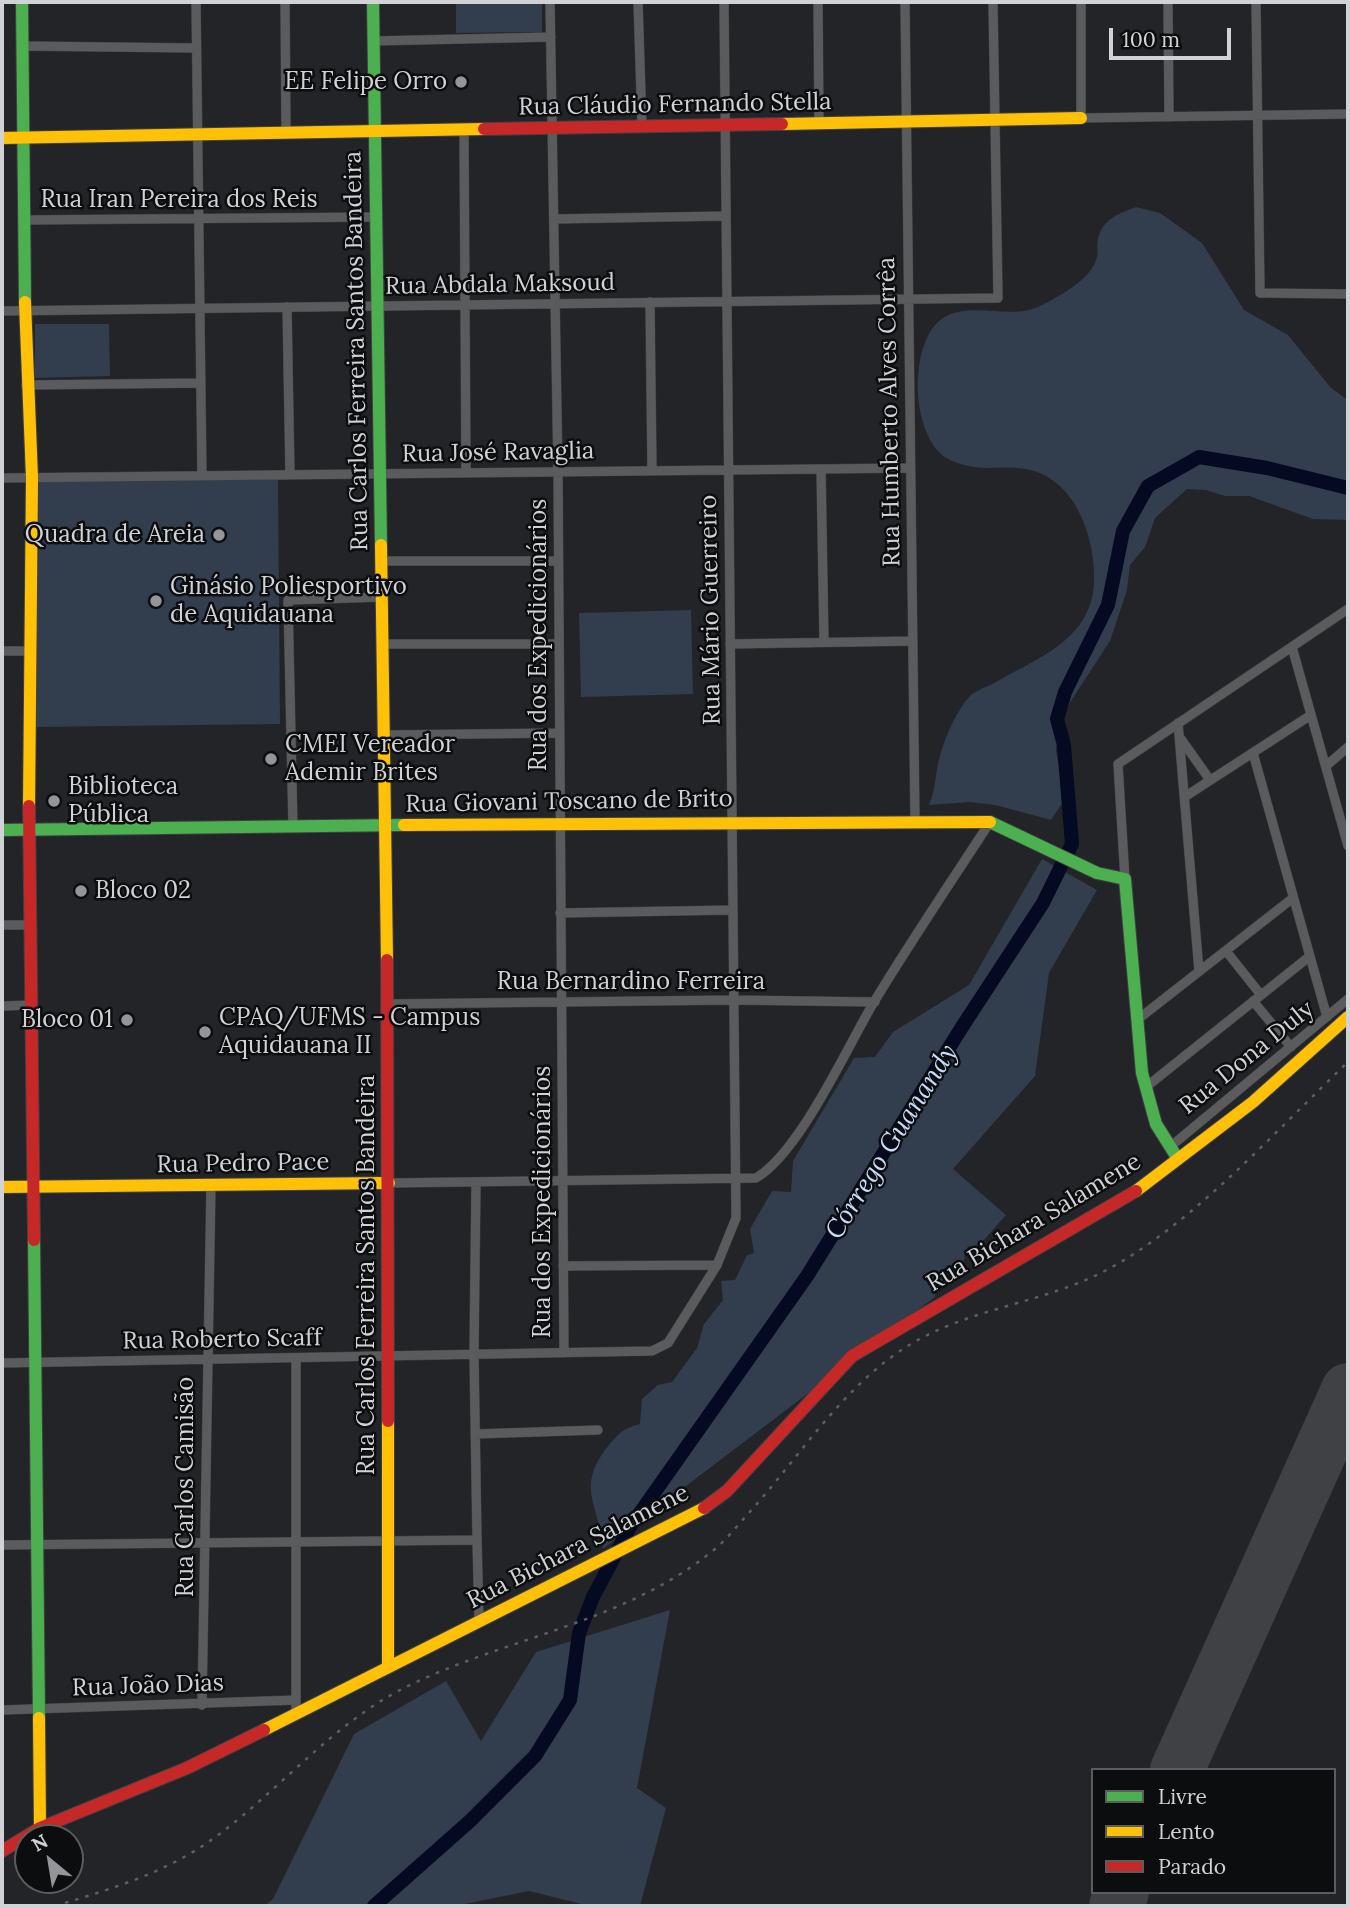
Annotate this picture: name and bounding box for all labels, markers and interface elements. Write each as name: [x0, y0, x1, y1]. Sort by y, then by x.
scale bar: [1112, 14, 1234, 58]
text: 100 m: [1122, 26, 1180, 53]
place label: EE Felipe Orro: [284, 68, 447, 96]
marker: EE Felipe Orro: [453, 74, 469, 90]
street label: Rua Cláudio Fernando Stella: [518, 88, 832, 122]
street label: Rua Carlos Ferreira Santos Bandeira: [339, 151, 375, 551]
street label: Rua Iran Pereira dos Reis: [40, 186, 318, 214]
street label: Rua Humberto Alves Corrêa: [873, 257, 907, 567]
street label: Rua Abdala Maksoud: [385, 269, 615, 301]
street label: Rua José Ravaglia: [402, 437, 594, 469]
street label: Rua Mário Guerreiro: [695, 495, 727, 725]
street label: Rua dos Expedicionários: [525, 499, 553, 771]
place label: Quadra de Areia: [25, 521, 205, 549]
marker: Quadra de Areia: [211, 527, 227, 543]
place label: Ginásio Poliesportivo de Aquidauana: [170, 573, 407, 629]
marker: Ginásio Poliesportivo de Aquidauana: [148, 593, 164, 609]
place label: CMEI Vereador Ademir Brites: [285, 731, 455, 787]
marker: CMEI Vereador Ademir Brites: [263, 751, 279, 767]
place label: Biblioteca Pública: [68, 773, 178, 829]
street label: Rua Giovani Toscano de Brito: [405, 785, 733, 819]
marker: Biblioteca Pública: [46, 793, 62, 809]
place label: Bloco 02: [95, 877, 191, 905]
marker: Bloco 02: [73, 883, 89, 899]
street label: Rua Bernardino Ferreira: [497, 968, 765, 996]
street label: Rua Dona Duly: [1174, 995, 1320, 1121]
place label: CPAQ/UFMS - Campus Aquidauana II: [219, 1004, 480, 1060]
place label: Bloco 01: [21, 1006, 113, 1034]
marker: Bloco 01: [119, 1012, 135, 1028]
marker: CPAQ/UFMS - Campus Aquidauana II: [197, 1024, 213, 1040]
water label: Córrego Guanandy: [819, 1039, 965, 1245]
street label: Rua dos Expedicionários: [529, 1066, 557, 1338]
street label: Rua Carlos Ferreira Santos Bandeira: [353, 1075, 381, 1475]
street label: Rua Pedro Pace: [156, 1148, 330, 1180]
street label: Rua Bichara Salamene: [922, 1148, 1146, 1298]
street label: Rua Roberto Scaff: [122, 1324, 322, 1356]
street label: Rua Carlos Camisão: [172, 1377, 200, 1597]
street label: Rua Bichara Salamene: [462, 1479, 694, 1615]
street label: Rua João Dias: [72, 1669, 224, 1703]
legend: [1091, 1768, 1336, 1894]
text: Livre: [1158, 1783, 1207, 1810]
text: Lento: [1158, 1818, 1215, 1845]
north arrow: [14, 1824, 84, 1894]
text: N: [27, 1828, 52, 1857]
text: Parado: [1158, 1853, 1226, 1880]

